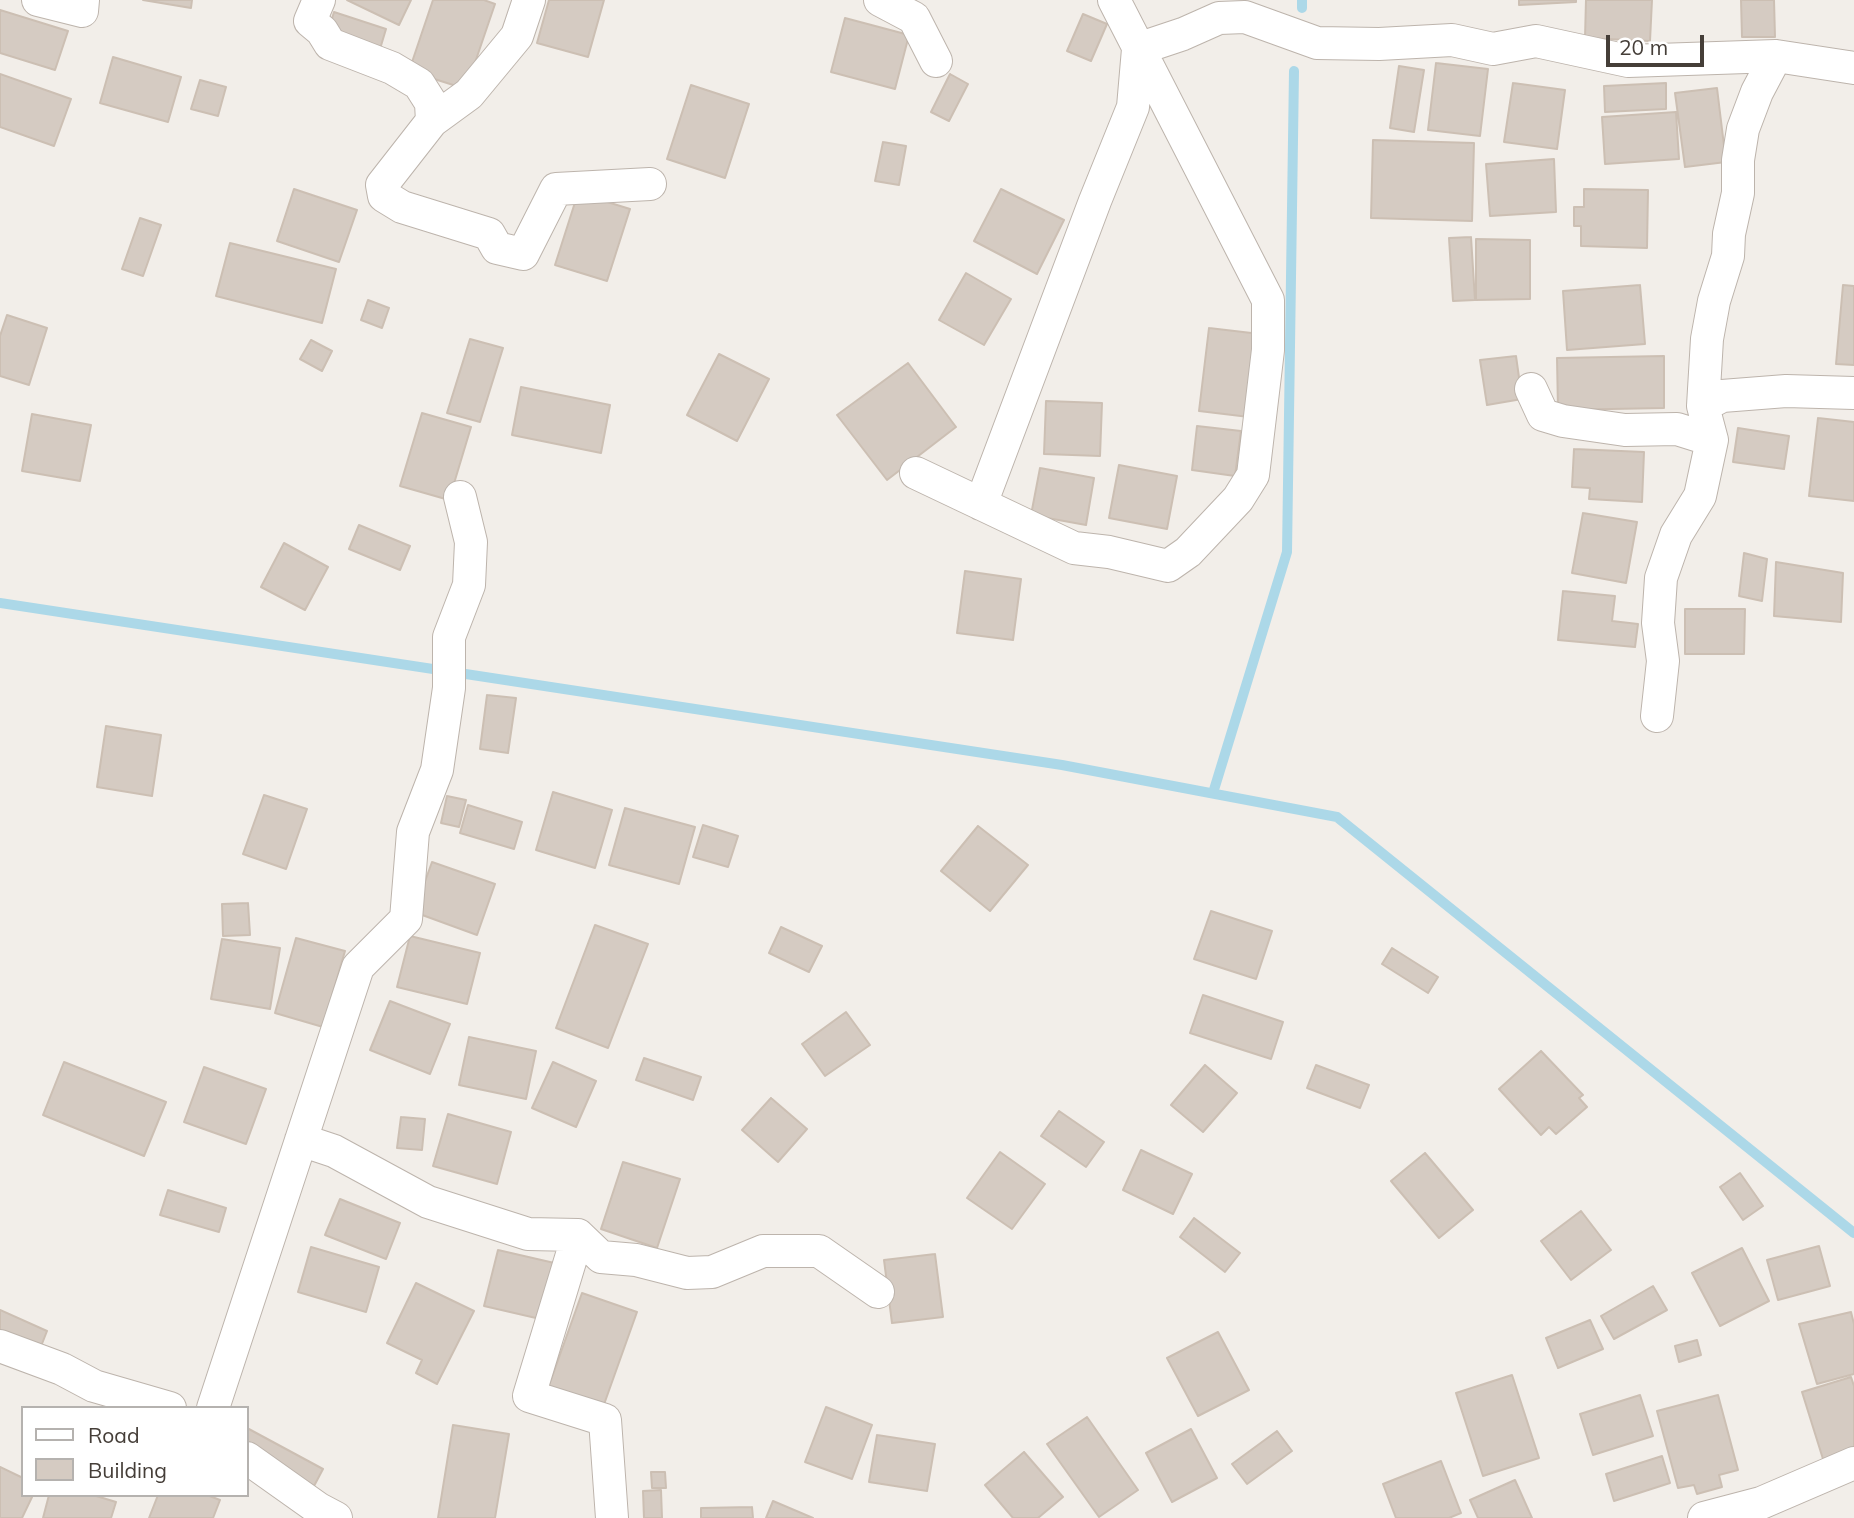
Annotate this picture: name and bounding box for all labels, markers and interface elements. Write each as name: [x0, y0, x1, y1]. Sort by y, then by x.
scale bar: [1609, 21, 1707, 65]
text: 20 m: [1619, 34, 1668, 60]
legend: [21, 1406, 248, 1497]
text: Road: [88, 1422, 139, 1448]
text: Building: [88, 1457, 167, 1483]

